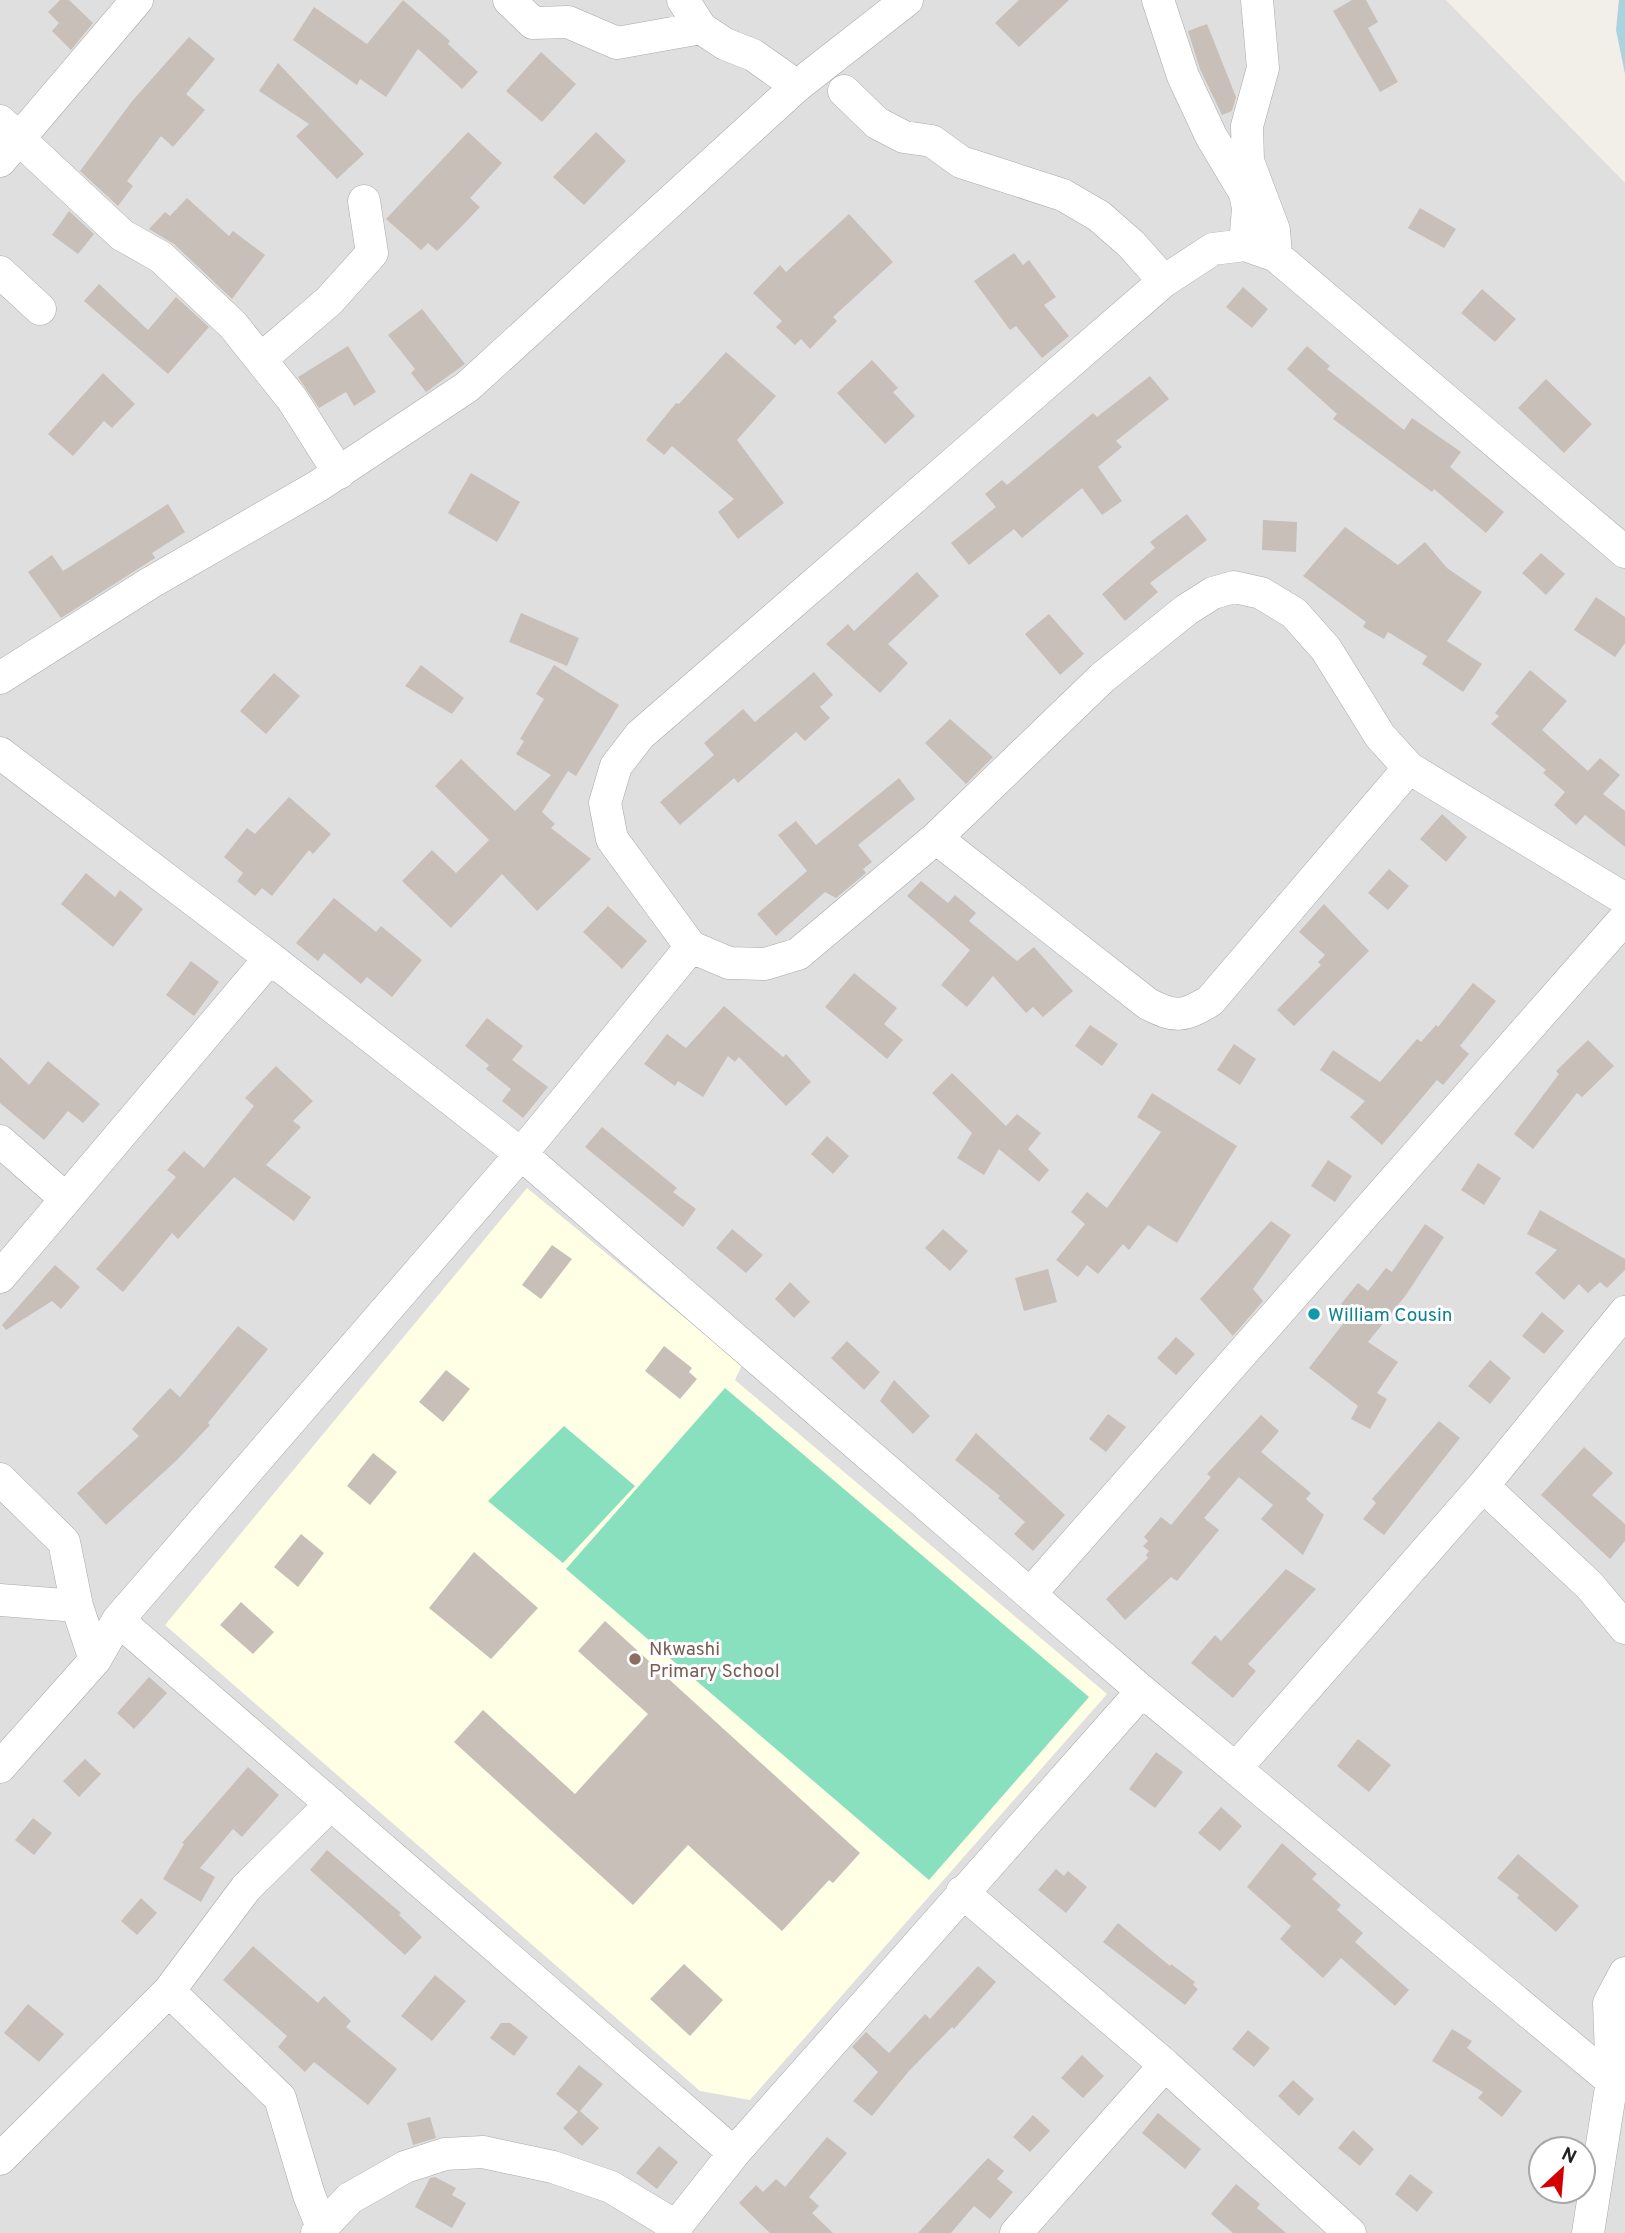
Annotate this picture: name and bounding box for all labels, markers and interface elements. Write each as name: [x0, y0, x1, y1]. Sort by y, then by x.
place label: William Cousin: [1328, 1304, 1453, 1328]
marker: William Cousin: [1306, 1306, 1322, 1322]
place label: Nkwashi Primary School: [649, 1638, 780, 1684]
marker: Nkwashi Primary School: [627, 1651, 643, 1667]
north arrow: [1527, 2135, 1597, 2205]
text: N: [1557, 2143, 1580, 2170]

